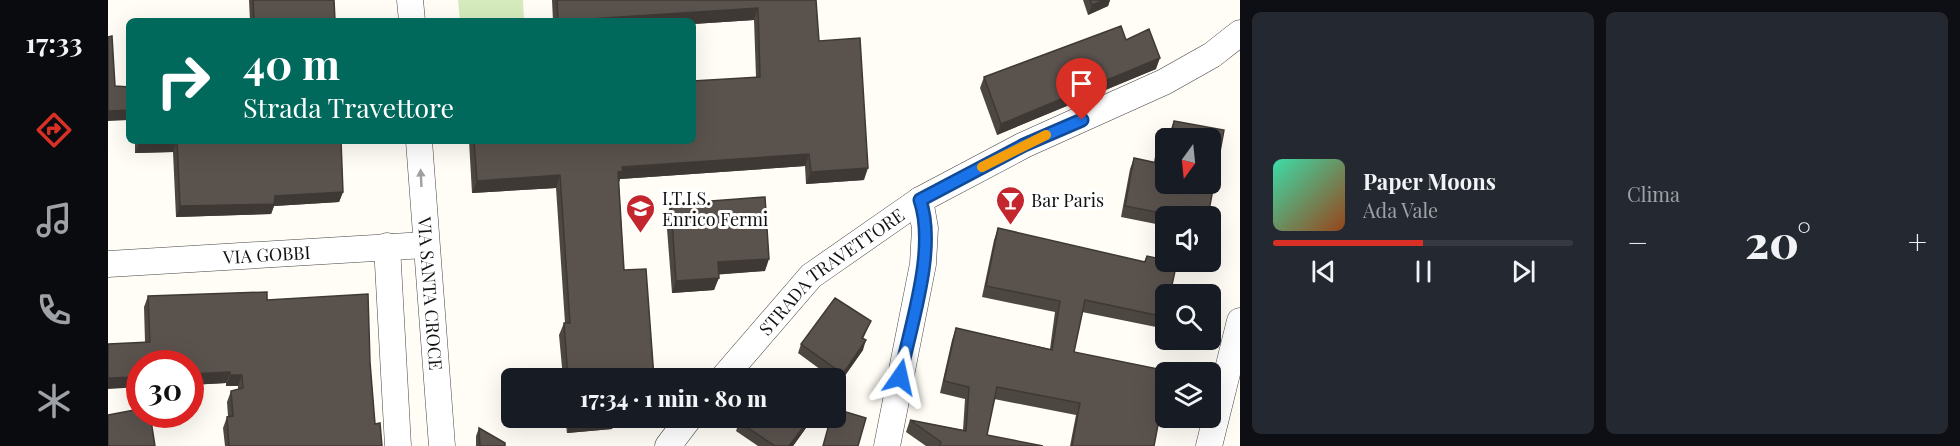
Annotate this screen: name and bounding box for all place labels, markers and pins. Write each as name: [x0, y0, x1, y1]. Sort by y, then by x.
pin: [1056, 58, 1107, 120]
bar icon: Bar Paris: [994, 184, 1026, 226]
place label: I.T.I.S. Enrico Fermi: [662, 186, 768, 231]
place label: Bar Paris: [1031, 188, 1104, 212]
school or university icon: I.T.I.S. Enrico Fermi: [625, 192, 657, 234]

